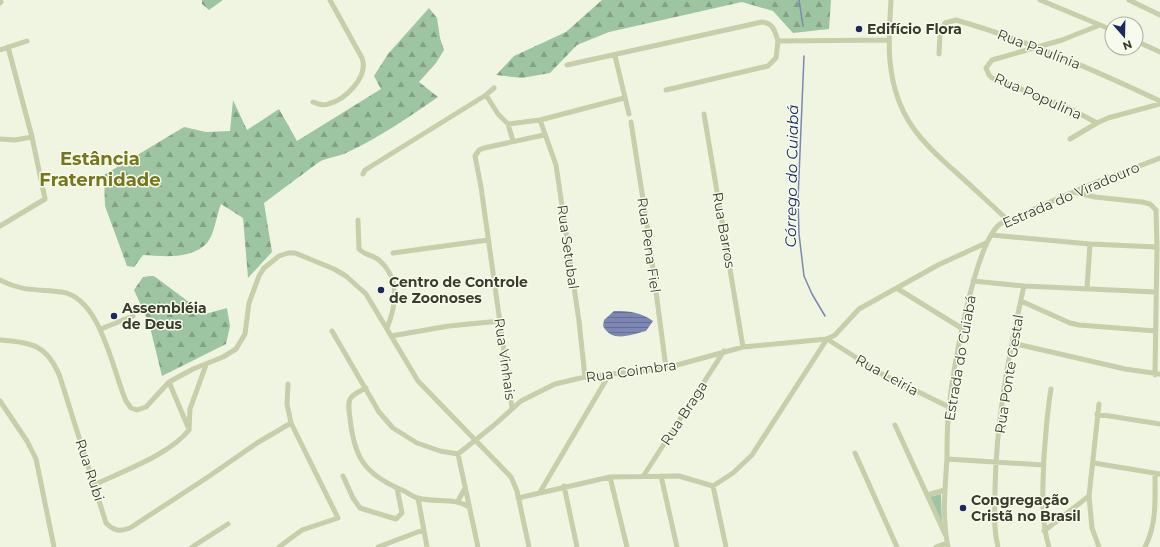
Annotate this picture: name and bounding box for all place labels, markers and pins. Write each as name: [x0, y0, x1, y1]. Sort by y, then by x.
place label: Edifício Flora: [867, 20, 962, 38]
marker: Edifício Flora: [854, 24, 864, 34]
place label: Centro de Controle de Zoonoses: [389, 273, 528, 307]
marker: Centro de Controle de Zoonoses: [376, 285, 386, 295]
place label: Assembléia de Deus: [121, 299, 207, 333]
marker: Assembléia de Deus: [109, 311, 119, 321]
place label: Congregação Cristã no Brasil: [971, 491, 1081, 525]
marker: Congregação Cristã no Brasil: [958, 503, 968, 513]

